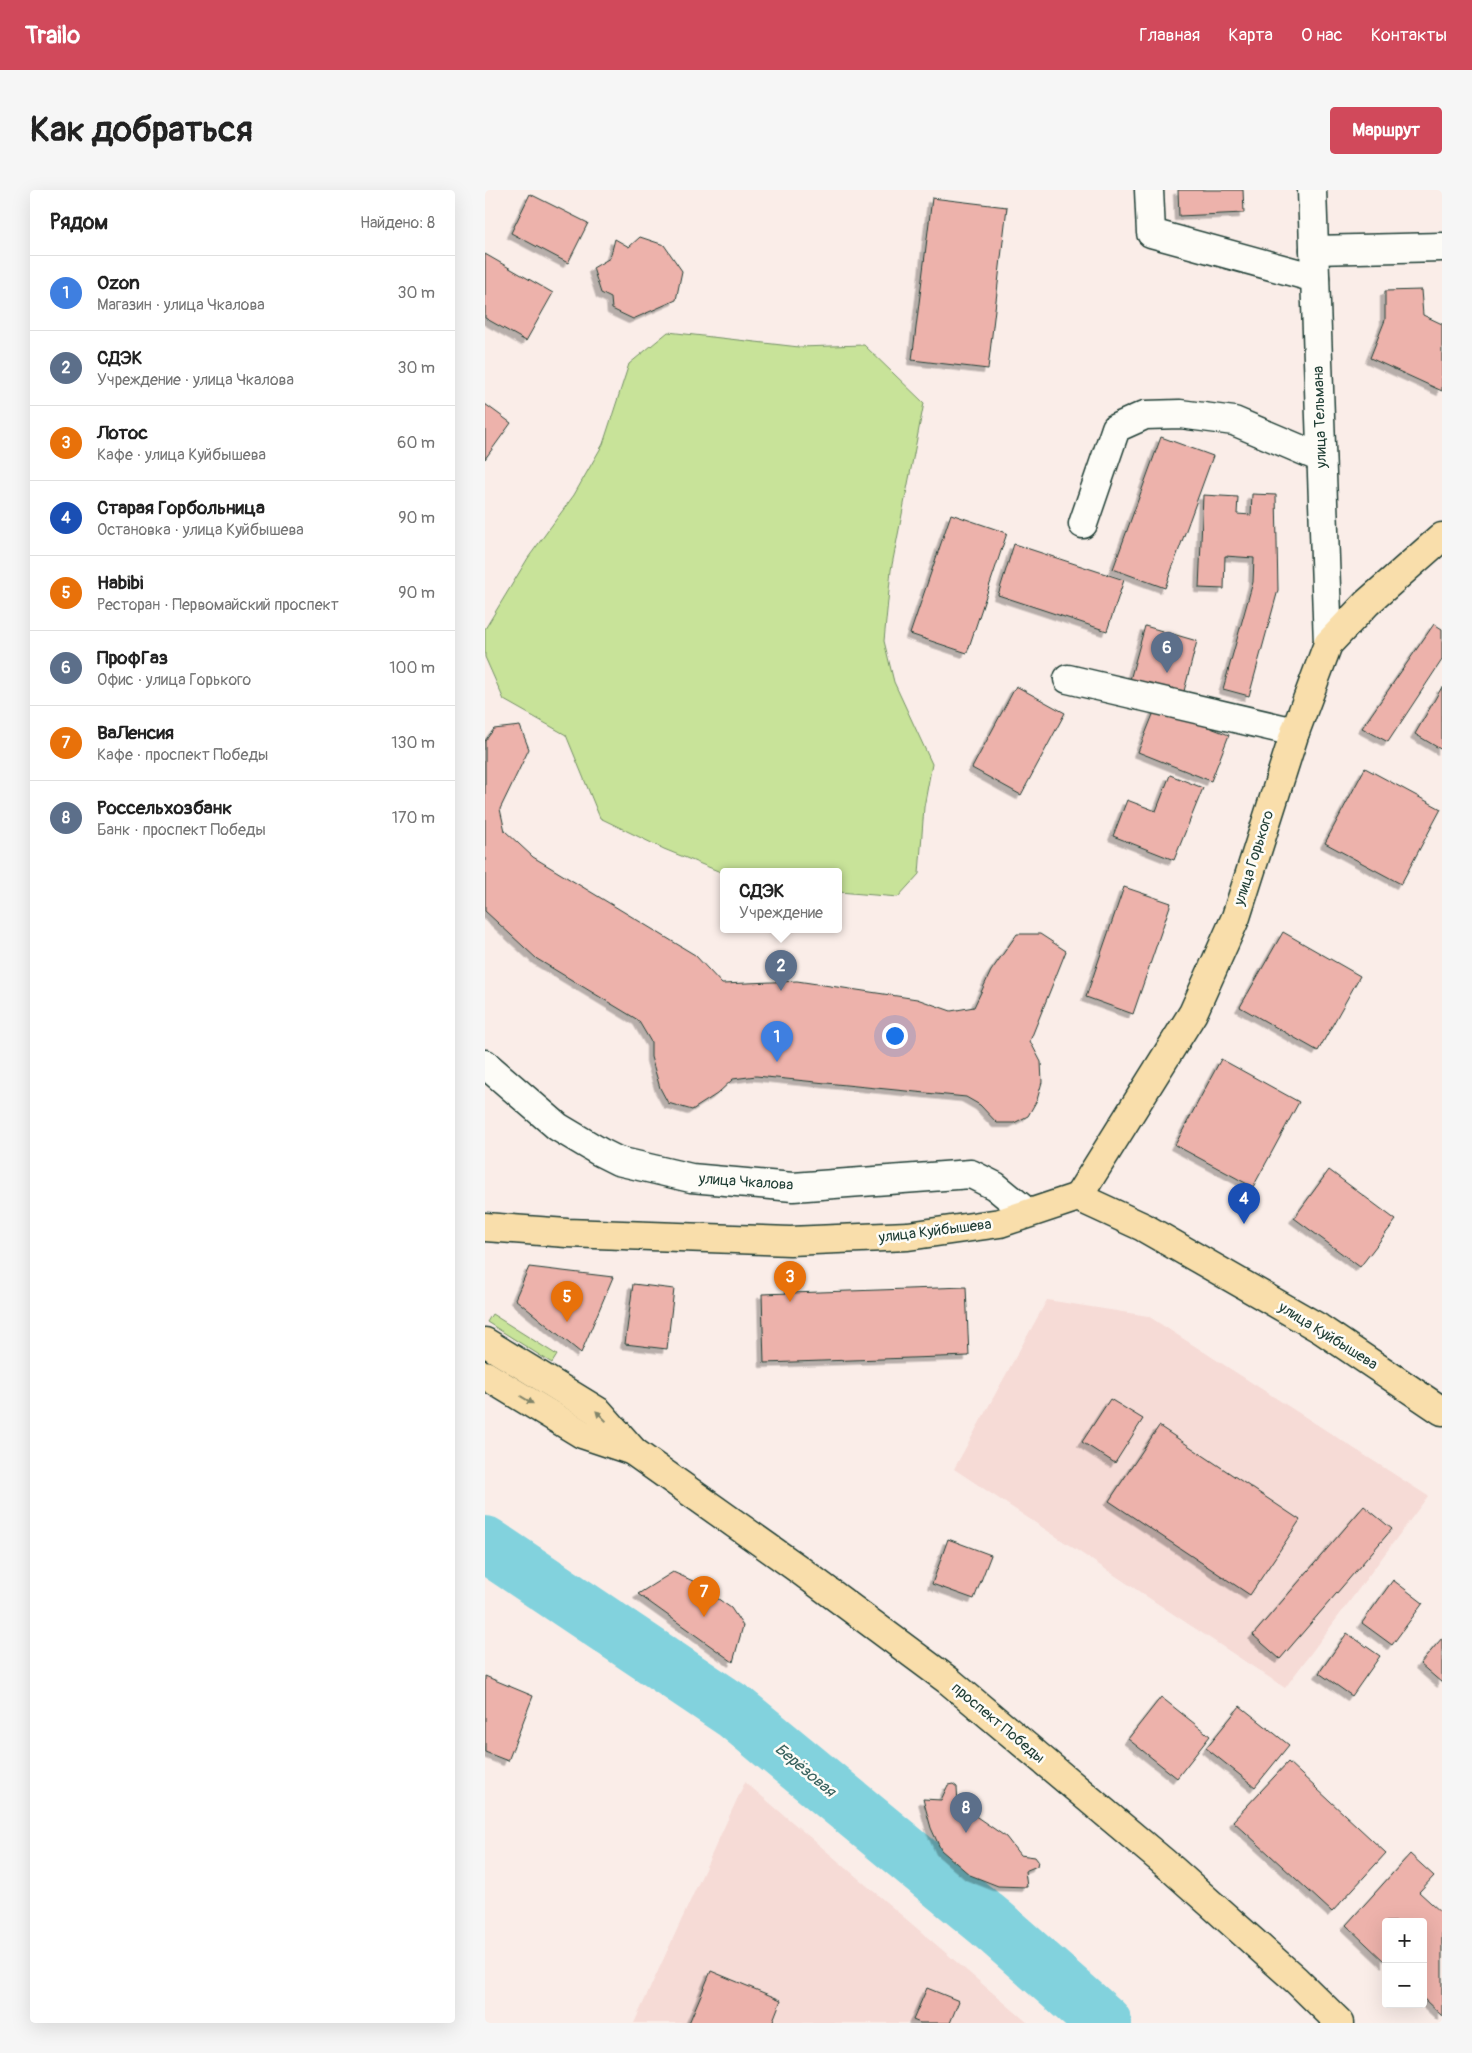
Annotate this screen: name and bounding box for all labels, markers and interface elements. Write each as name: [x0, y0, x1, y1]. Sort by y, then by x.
text: Trailo: [25, 21, 80, 50]
text: Главная: [1139, 24, 1200, 47]
text: Карта: [1228, 24, 1273, 47]
text: О нас: [1301, 24, 1343, 47]
text: Контакты: [1371, 24, 1447, 47]
button: Маршрут: [1330, 107, 1442, 154]
text: Как добраться: [30, 108, 253, 152]
text: Рядом: [50, 209, 108, 236]
text: Найдено: 8: [360, 213, 435, 233]
text: Ozon: [97, 271, 140, 295]
text: 1: [63, 283, 69, 303]
text: 30 m: [397, 283, 435, 303]
text: Магазин · улица Чкалова: [97, 295, 265, 315]
text: СДЭК: [97, 346, 142, 370]
text: 2: [62, 358, 70, 378]
text: 30 m: [397, 358, 435, 378]
street label: улица Тельмана: [1309, 365, 1331, 470]
text: Учреждение · улица Чкалова: [97, 370, 294, 390]
text: Лотос: [97, 421, 148, 445]
text: 3: [62, 433, 70, 453]
text: 60 m: [397, 433, 435, 453]
text: Кафе · улица Куйбышева: [97, 445, 266, 465]
text: Старая Горбольница: [97, 496, 265, 520]
text: 4: [61, 508, 71, 528]
text: 90 m: [398, 508, 435, 528]
text: Остановка · улица Куйбышева: [97, 520, 304, 540]
text: Habibi: [97, 571, 143, 595]
text: 5: [62, 583, 70, 603]
text: 90 m: [398, 583, 435, 603]
text: Ресторан · Первомайский проспект: [97, 595, 339, 615]
pin: 6: [1151, 632, 1183, 673]
text: ПрофГаз: [97, 646, 168, 670]
text: 6: [61, 658, 71, 678]
text: 100 m: [389, 658, 435, 678]
text: Офис · улица Горького: [97, 670, 251, 690]
text: ВаЛенсия: [97, 721, 174, 745]
text: 7: [62, 733, 70, 753]
text: 130 m: [391, 733, 435, 753]
text: Кафе · проспект Победы: [97, 745, 268, 765]
text: Россельхозбанк: [97, 796, 232, 820]
text: 8: [62, 808, 70, 828]
text: 170 m: [392, 808, 435, 828]
street label: улица Горького: [1229, 808, 1278, 909]
text: Банк · проспект Победы: [97, 820, 266, 840]
popup: [720, 868, 842, 933]
text: СДЭК: [739, 879, 785, 903]
text: Учреждение: [739, 903, 823, 923]
pin: 2: [765, 950, 797, 991]
pin: 1: [761, 1021, 793, 1062]
your location: [882, 1023, 908, 1049]
street label: улица Чкалова: [697, 1169, 794, 1195]
pin: 4: [1228, 1183, 1260, 1224]
street label: улица Куйбышева: [877, 1215, 992, 1247]
pin: 3: [774, 1261, 806, 1302]
pin: 5: [551, 1281, 583, 1322]
street label: улица Куйбышева: [1274, 1297, 1381, 1374]
one-way arrow: [520, 1396, 533, 1405]
one-way arrow: [596, 1410, 608, 1422]
pin: 7: [688, 1576, 720, 1617]
street label: проспект Победы: [948, 1679, 1048, 1767]
water label: Берёзовая: [771, 1739, 840, 1802]
pin: 8: [950, 1792, 982, 1833]
map controls: [1382, 1918, 1427, 2008]
button: +: [1382, 1918, 1427, 1963]
button: −: [1382, 1963, 1427, 2008]

